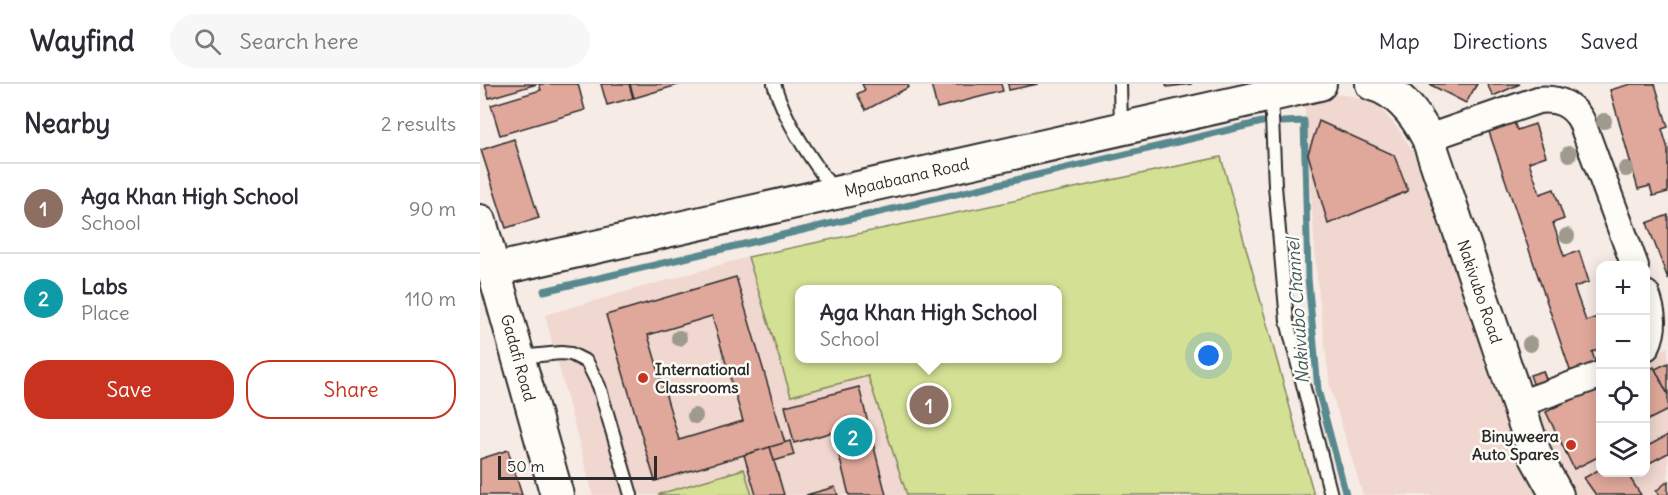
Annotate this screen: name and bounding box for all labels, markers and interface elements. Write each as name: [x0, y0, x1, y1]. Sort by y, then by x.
search box: [170, 14, 590, 68]
text: Wayfind: [30, 23, 134, 59]
icon: search: [191, 25, 224, 58]
text: Search here: [239, 27, 359, 55]
text: Map: [1379, 28, 1420, 55]
text: Directions: [1453, 28, 1547, 55]
text: Saved: [1580, 28, 1638, 55]
text: Nearby: [24, 107, 110, 140]
text: 2 results: [381, 111, 456, 136]
street label: Mpaabaana Road: [842, 153, 971, 201]
text: Aga Khan High School: [81, 182, 299, 210]
text: 1: [40, 196, 47, 221]
text: 90 m: [409, 196, 456, 221]
text: School: [81, 210, 141, 235]
water label: Nakivubo Channel: [1281, 234, 1314, 385]
street label: Nakivubo Road: [1453, 237, 1507, 346]
map controls: [1596, 261, 1650, 477]
button: +: [1596, 261, 1650, 315]
text: Labs: [81, 272, 128, 300]
popup: [795, 285, 1062, 363]
text: 2: [38, 286, 49, 311]
text: 110 m: [405, 286, 456, 311]
text: Aga Khan High School: [820, 298, 1037, 326]
text: Place: [81, 300, 129, 325]
street label: Gadafi Road: [497, 312, 540, 403]
button: −: [1596, 315, 1650, 369]
text: School: [820, 326, 879, 351]
your location: [1194, 341, 1223, 370]
place label: International Classrooms: [655, 359, 750, 397]
button: Save: [24, 360, 234, 419]
button: Share: [246, 360, 456, 419]
button: locate: [1596, 369, 1650, 423]
marker: International Classrooms: [636, 371, 650, 385]
pin: 1: [910, 382, 948, 428]
pin: 2: [834, 414, 872, 460]
button: layers: [1596, 423, 1650, 477]
place label: Binyweera Auto Spares: [1472, 426, 1559, 465]
marker: Binyweera Auto Spares: [1564, 438, 1578, 452]
scale bar: [498, 453, 657, 480]
text: 50 m: [507, 456, 545, 476]

